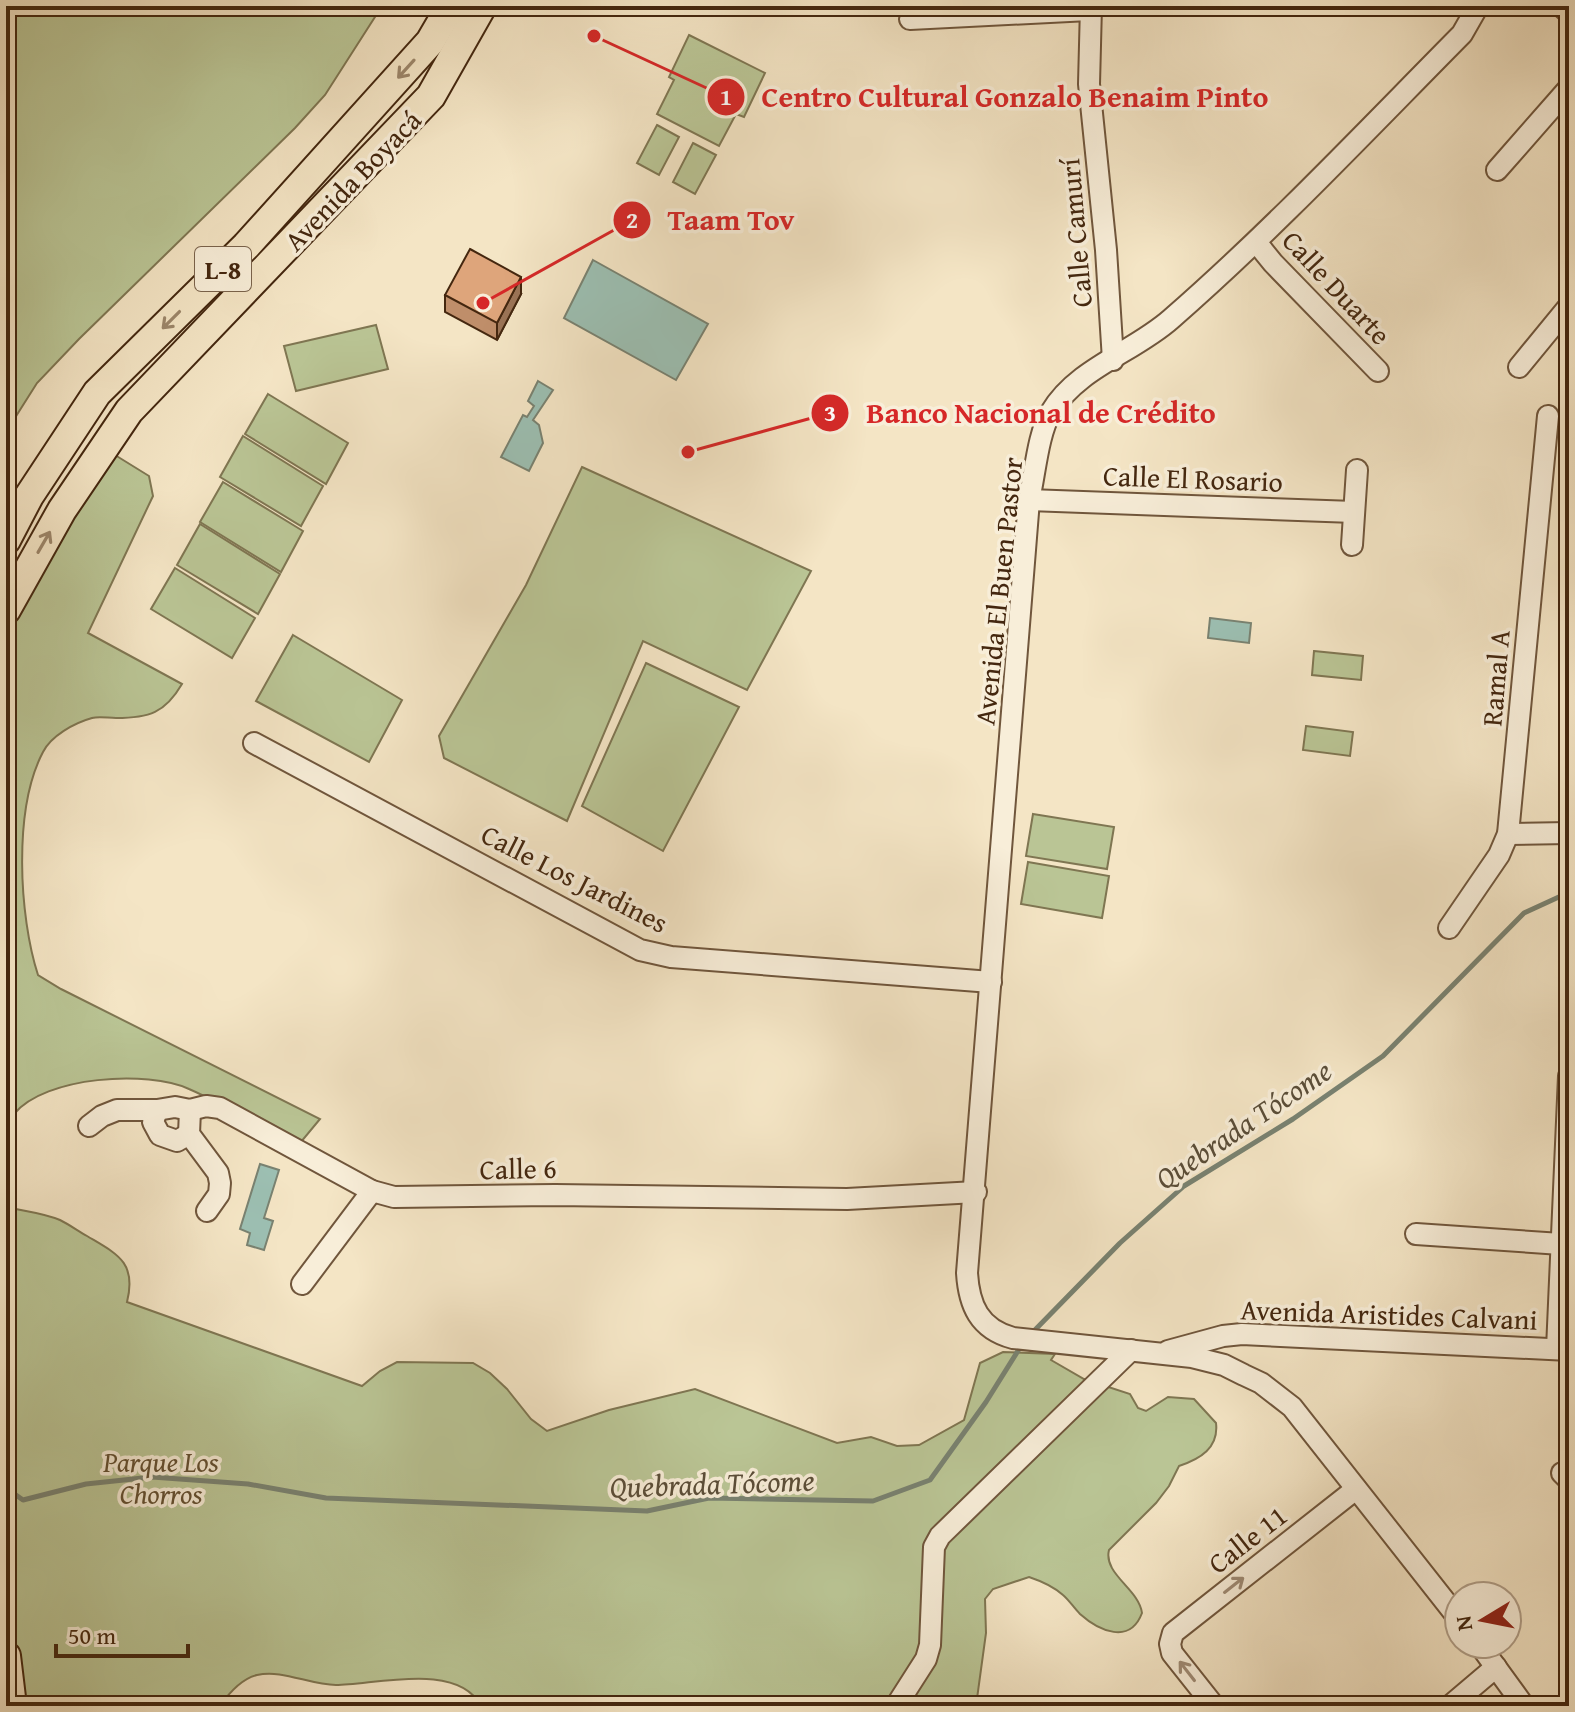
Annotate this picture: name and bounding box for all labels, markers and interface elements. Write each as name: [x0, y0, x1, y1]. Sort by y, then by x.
one-way arrow: [397, 59, 415, 79]
callout: Centro Cultural Gonzalo Benaim Pinto: [706, 70, 1285, 124]
text: Centro Cultural Gonzalo Benaim Pinto: [762, 74, 1268, 118]
text: 1: [720, 79, 732, 114]
street label: Avenida Boyacá: [274, 100, 431, 260]
street label: Calle Camurí: [1048, 156, 1102, 309]
callout: Taam Tov: [612, 193, 811, 247]
text: Taam Tov: [668, 197, 795, 241]
text: 2: [626, 202, 638, 237]
street label: Calle Duarte: [1273, 221, 1401, 353]
road number: L-8: [195, 247, 251, 291]
one-way arrow: [161, 311, 181, 330]
callout: Banco Nacional de Crédito: [810, 386, 1231, 440]
text: Banco Nacional de Crédito: [866, 390, 1216, 434]
text: 3: [824, 395, 836, 430]
street label: Avenida El Buen Pastor: [964, 454, 1033, 727]
street label: Calle El Rosario: [1102, 454, 1284, 502]
one-way arrow: [36, 531, 52, 554]
street label: Ramal A: [1470, 628, 1520, 728]
street label: Calle Los Jardines: [474, 813, 676, 943]
water label: Quebrada Tócome: [1146, 1048, 1340, 1200]
street label: Calle 6: [479, 1147, 557, 1189]
street label: Avenida Aristides Calvani: [1240, 1288, 1538, 1340]
park label: Parque Los Chorros: [102, 1441, 219, 1514]
water label: Quebrada Tócome: [609, 1457, 815, 1509]
street label: Calle 11: [1199, 1495, 1295, 1583]
one-way arrow: [1223, 1576, 1244, 1594]
north arrow: [1443, 1580, 1523, 1660]
scale bar: [56, 1608, 188, 1658]
text: N: [1446, 1613, 1480, 1633]
text: 50 m: [68, 1618, 116, 1653]
one-way arrow: [1178, 1661, 1195, 1682]

